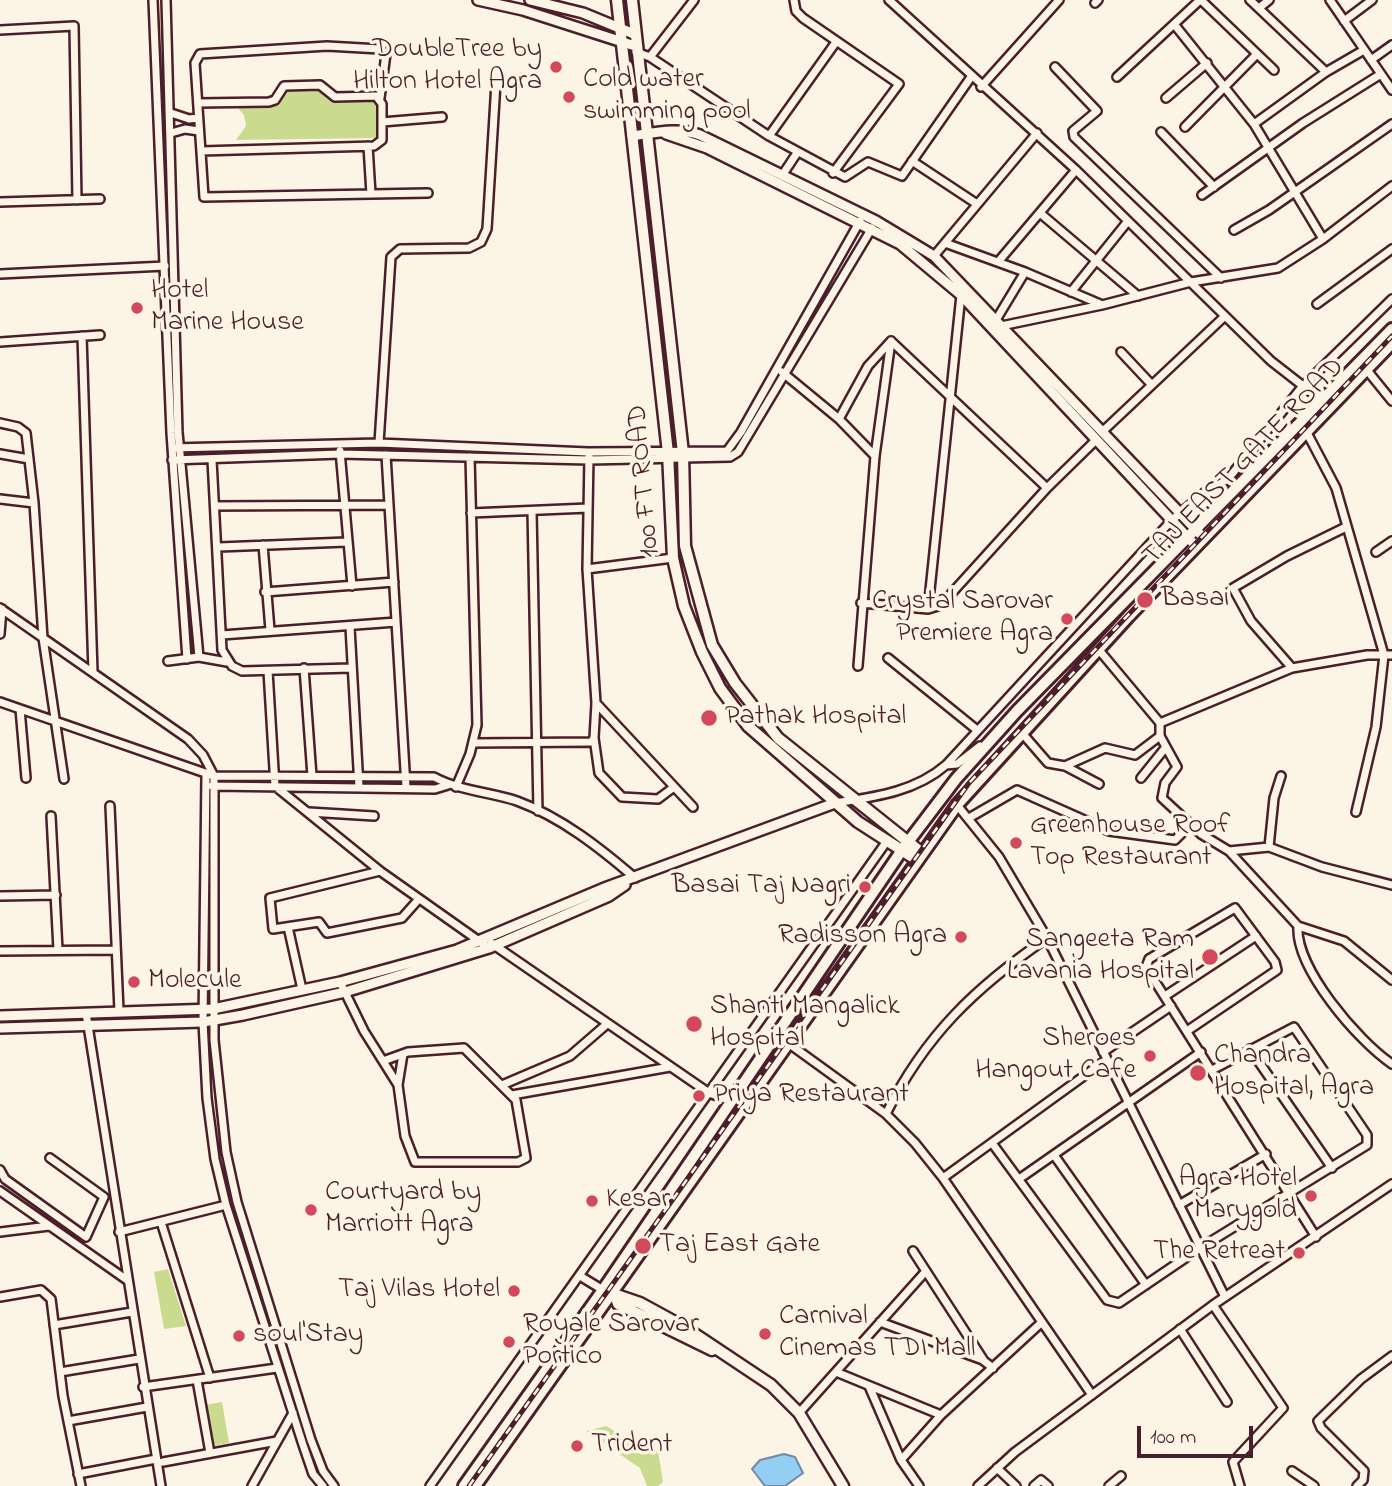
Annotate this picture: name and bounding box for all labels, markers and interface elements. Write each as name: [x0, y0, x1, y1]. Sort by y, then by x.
place label: DoubleTree by Hilton Hotel Agra: [353, 34, 542, 100]
marker: DoubleTree by Hilton Hotel Agra: [548, 59, 564, 75]
place label: Cold water swimming pool: [583, 64, 751, 130]
marker: Cold water swimming pool: [561, 89, 577, 105]
place label: Hotel Marine House: [151, 275, 304, 341]
marker: Hotel Marine House: [129, 300, 145, 316]
street label: TAJ EAST GATE ROAD: [1137, 352, 1353, 574]
street label: 100 FT ROAD: [623, 403, 669, 559]
place label: Basai: [1161, 583, 1229, 617]
place label: Crystal Sarovar Premiere Agra: [872, 586, 1053, 652]
marker: Basai: [1135, 590, 1155, 610]
marker: Crystal Sarovar Premiere Agra: [1059, 611, 1075, 627]
place label: Pathak Hospital: [725, 701, 906, 735]
marker: Pathak Hospital: [699, 708, 719, 728]
place label: Greenhouse Roof Top Restaurant: [1030, 810, 1230, 876]
marker: Greenhouse Roof Top Restaurant: [1008, 835, 1024, 851]
place label: Basai Taj Nagri: [672, 870, 851, 904]
marker: Basai Taj Nagri: [857, 879, 873, 895]
place label: Radisson Agra: [778, 920, 947, 954]
place label: Sangeeta Ram Lavania Hospital: [1007, 924, 1194, 990]
marker: Radisson Agra: [953, 929, 969, 945]
marker: Sangeeta Ram Lavania Hospital: [1200, 947, 1220, 967]
place label: Molecule: [148, 965, 242, 999]
marker: Molecule: [126, 974, 142, 990]
place label: Shanti Mangalick Hospital: [710, 991, 900, 1057]
marker: Shanti Mangalick Hospital: [684, 1014, 704, 1034]
place label: Sheroes Hangout Cafe: [975, 1023, 1136, 1089]
place label: Chandra Hospital, Agra: [1214, 1040, 1374, 1106]
marker: Sheroes Hangout Cafe: [1142, 1048, 1158, 1064]
marker: Chandra Hospital, Agra: [1188, 1063, 1208, 1083]
place label: Priya Restaurant: [713, 1079, 909, 1113]
marker: Priya Restaurant: [691, 1088, 707, 1104]
place label: Agra Hotel Marygold: [1179, 1163, 1297, 1229]
place label: Courtyard by Marriott Agra: [325, 1177, 481, 1243]
place label: Kesar: [606, 1184, 670, 1218]
marker: Agra Hotel Marygold: [1303, 1188, 1319, 1204]
marker: Kesar: [584, 1193, 600, 1209]
marker: Courtyard by Marriott Agra: [303, 1202, 319, 1218]
place label: Taj East Gate: [659, 1229, 820, 1263]
marker: Taj East Gate: [633, 1236, 653, 1256]
place label: The Retreat: [1153, 1236, 1285, 1270]
marker: The Retreat: [1291, 1245, 1307, 1261]
place label: Taj Vilas Hotel: [338, 1274, 500, 1308]
marker: Taj Vilas Hotel: [506, 1283, 522, 1299]
place label: Carnival Cinemas TDI Mall: [779, 1301, 976, 1367]
place label: Royale Sarovar Portico: [523, 1309, 699, 1375]
place label: soul'Stay: [253, 1319, 363, 1353]
marker: Carnival Cinemas TDI Mall: [757, 1326, 773, 1342]
marker: soul'Stay: [231, 1328, 247, 1344]
marker: Royale Sarovar Portico: [501, 1334, 517, 1350]
scale bar: [1140, 1412, 1256, 1456]
text: 100 m: [1150, 1423, 1196, 1453]
place label: Trident: [591, 1429, 672, 1463]
marker: Trident: [569, 1438, 585, 1454]

